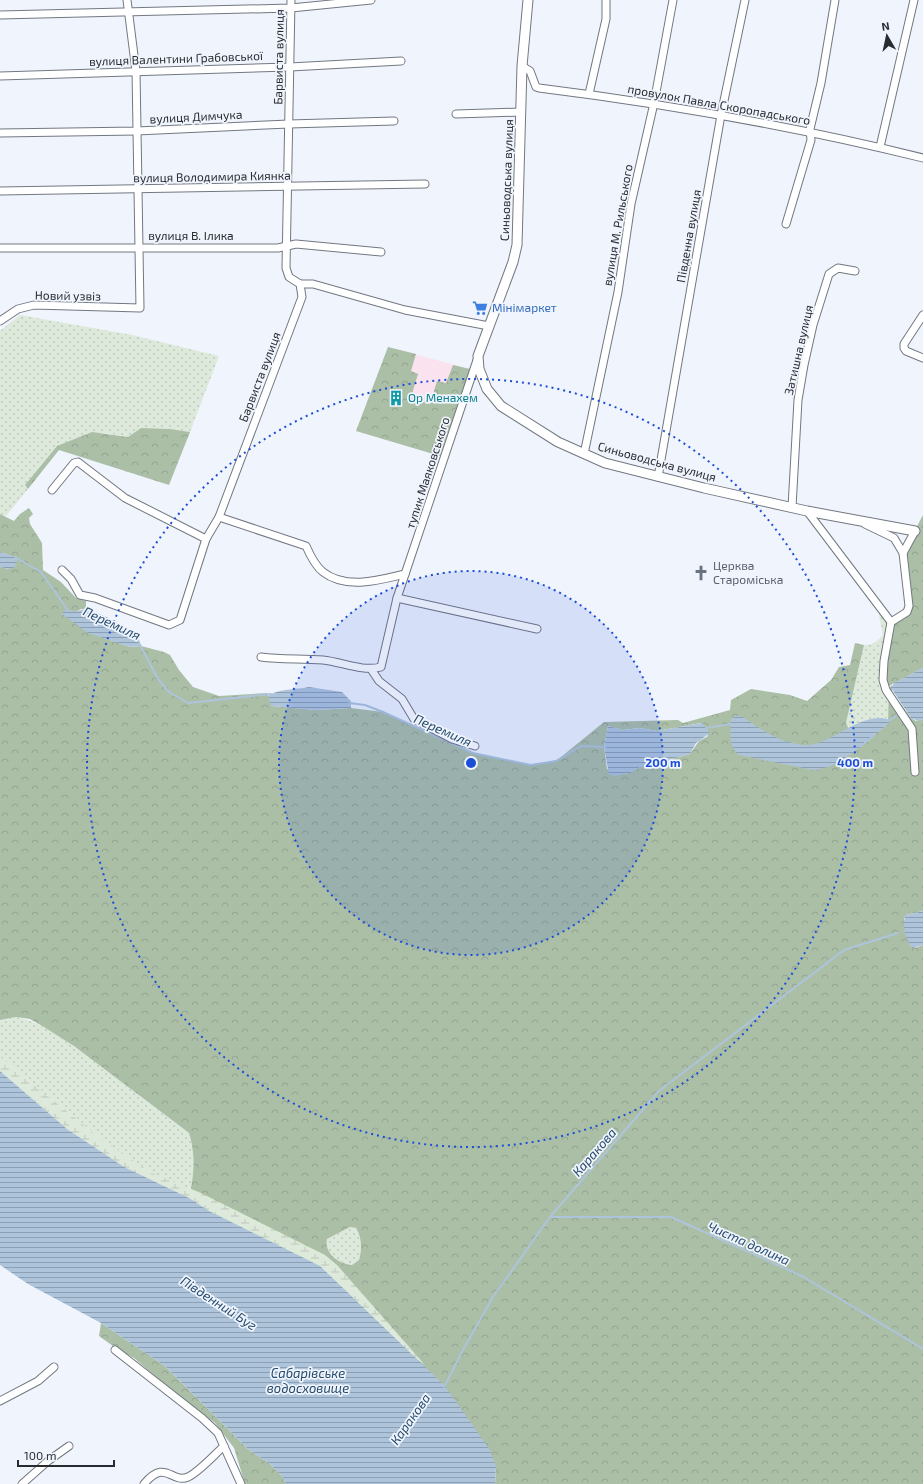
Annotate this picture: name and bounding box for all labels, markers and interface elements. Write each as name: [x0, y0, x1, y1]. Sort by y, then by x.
street label: Барвиста вулиця: [270, 9, 287, 105]
north arrow: [867, 16, 907, 56]
text: N: [880, 19, 890, 33]
street label: вулиця Валентини Грабовської: [89, 48, 264, 69]
street label: провулок Павла Скоропадського: [626, 81, 812, 128]
street label: вулиця Димчука: [149, 107, 243, 126]
street label: Синьоводська вулиця: [497, 119, 516, 241]
street label: вулиця М. Рильського: [599, 163, 636, 287]
street label: вулиця Володимира Киянка: [133, 168, 291, 185]
street label: Південна вулиця: [673, 188, 704, 284]
street label: вулиця В. Ілика: [148, 228, 234, 243]
street label: Новий узвіз: [35, 287, 101, 304]
supermarket icon: Мінімаркет: [471, 299, 489, 317]
place label: Мінімаркет: [492, 300, 557, 314]
street label: Затишна вулиця: [781, 303, 816, 396]
street label: Барвиста вулиця: [235, 330, 284, 424]
building icon: Ор Менахем: [387, 389, 405, 407]
place label: Ор Менахем: [408, 390, 478, 404]
street label: тупик Маяковського: [402, 415, 453, 531]
street label: Синьоводська вулиця: [596, 438, 718, 485]
place label: Церква Староміська: [713, 558, 783, 586]
church icon: Церква Староміська: [692, 564, 710, 582]
water label: Перемиля: [81, 603, 143, 643]
water label: Перемиля: [412, 710, 474, 750]
text: 200 m: [645, 755, 681, 769]
text: 400 m: [837, 755, 873, 769]
centre of rings: [464, 756, 478, 770]
water label: Каракова: [569, 1124, 619, 1180]
water label: Чиста долина: [706, 1218, 792, 1268]
water label: Південний Буг: [178, 1272, 260, 1334]
water label: Сабарівське водосховище: [267, 1365, 349, 1396]
water label: Каракова: [387, 1390, 433, 1448]
scale bar: [18, 1442, 114, 1468]
text: 100 m: [24, 1448, 56, 1462]

